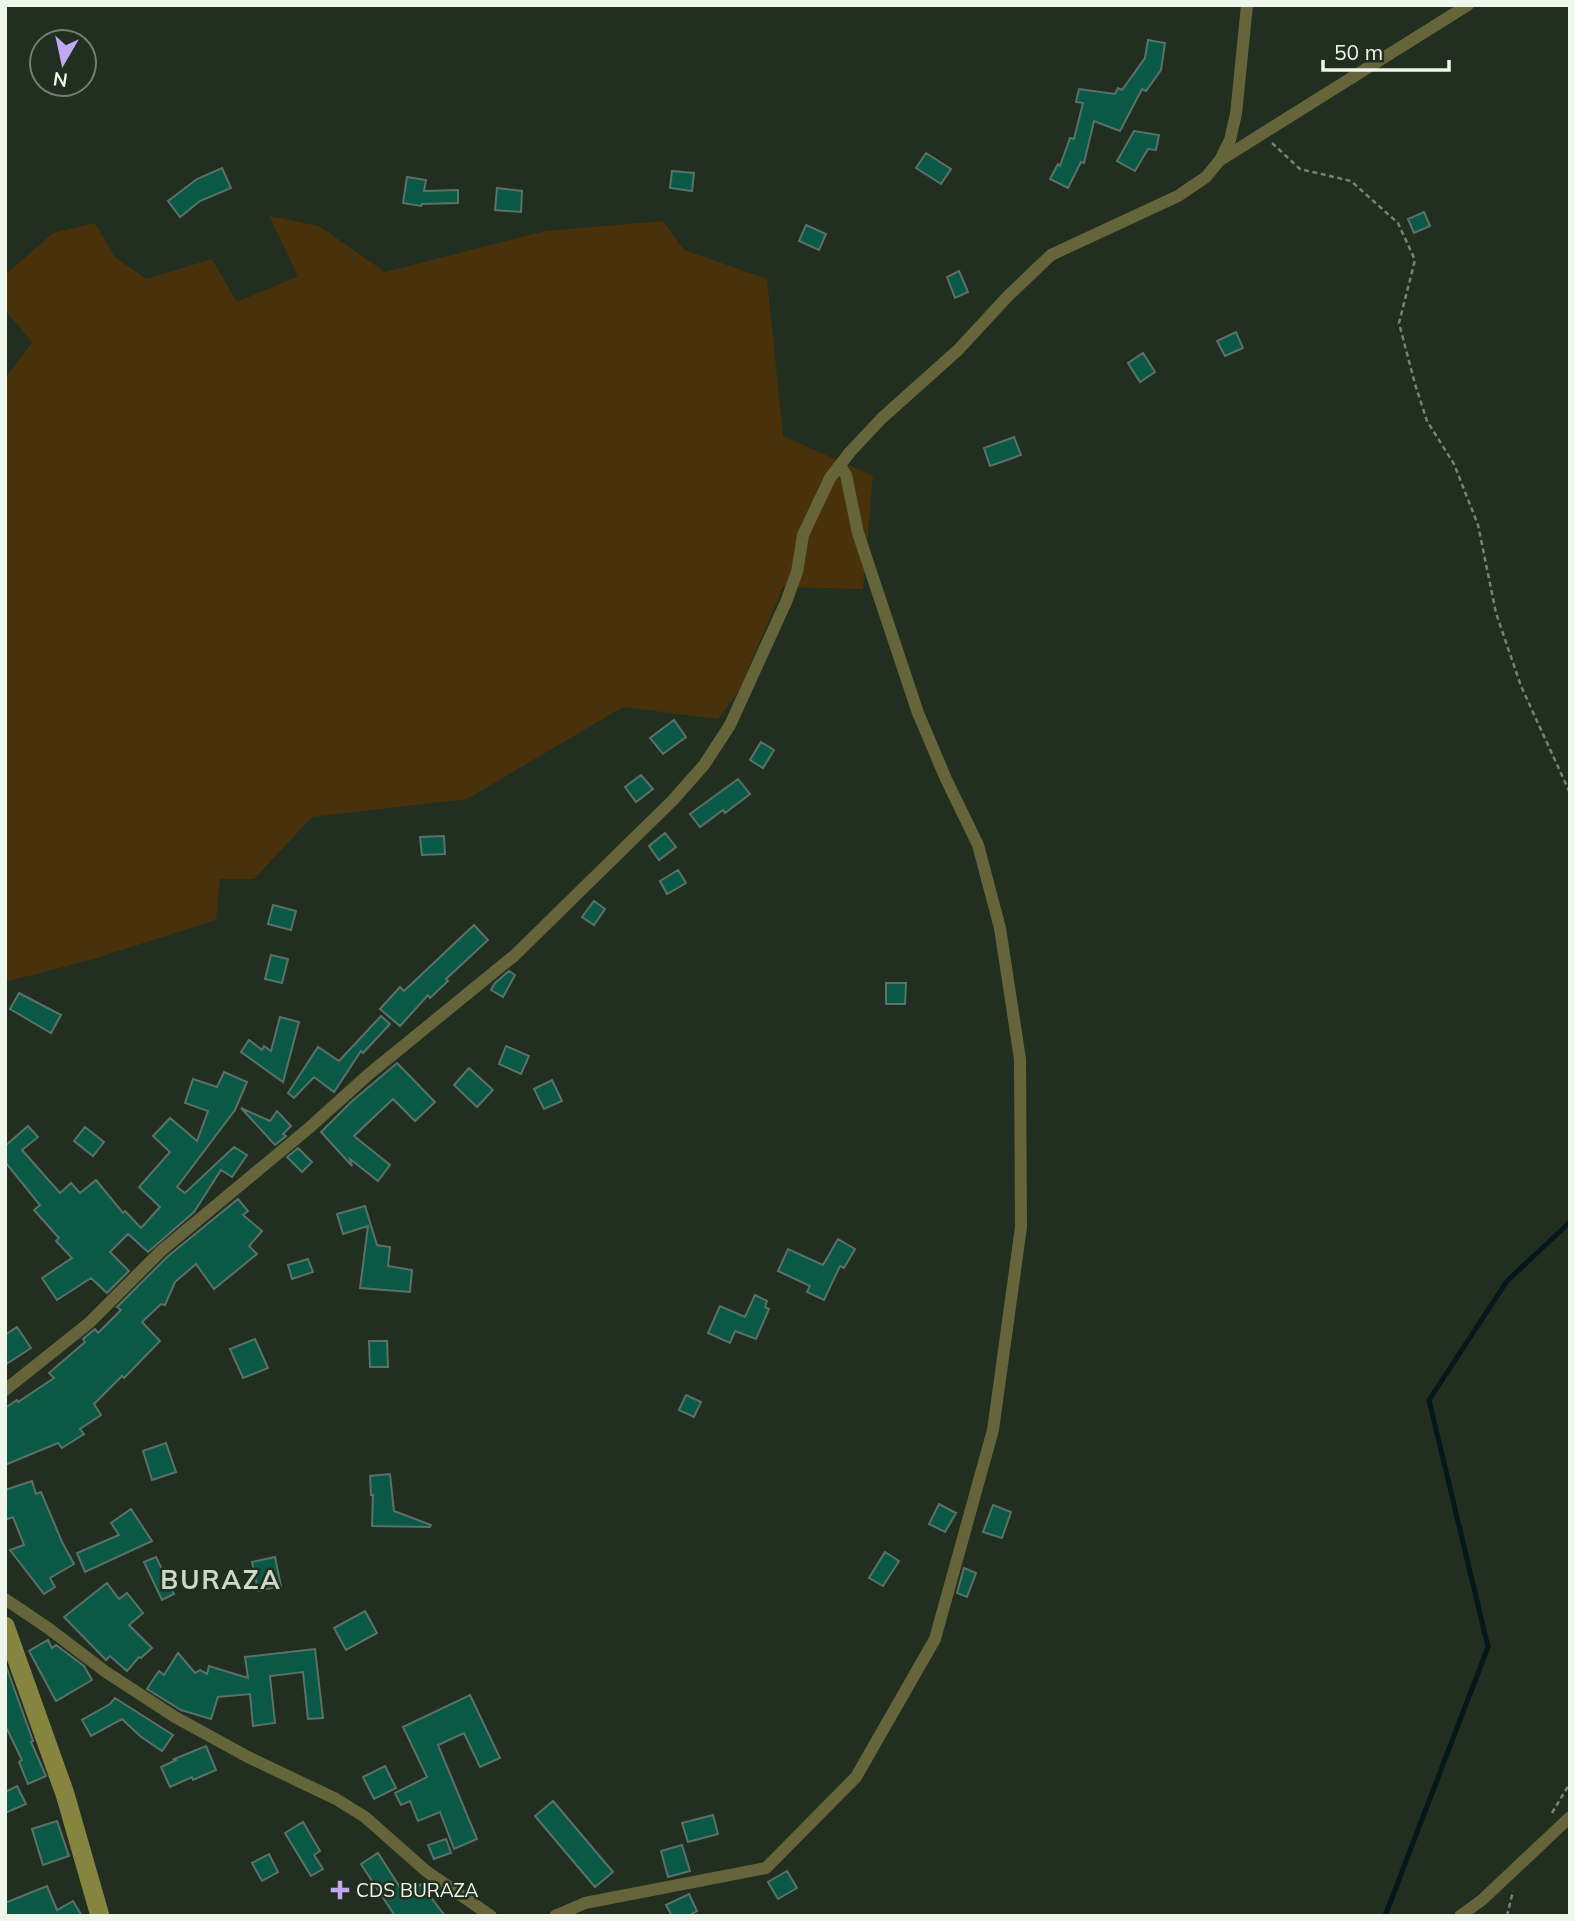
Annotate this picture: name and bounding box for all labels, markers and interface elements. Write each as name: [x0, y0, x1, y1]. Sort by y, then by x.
north arrow: [28, 28, 98, 98]
scale bar: [1323, 28, 1449, 72]
text: 50 m: [1334, 39, 1383, 65]
text: N: [51, 67, 69, 93]
district label: BURAZA: [160, 1563, 282, 1596]
place label: CDS BURAZA: [356, 1878, 479, 1902]
marker: CDS BURAZA: [330, 1880, 350, 1900]

